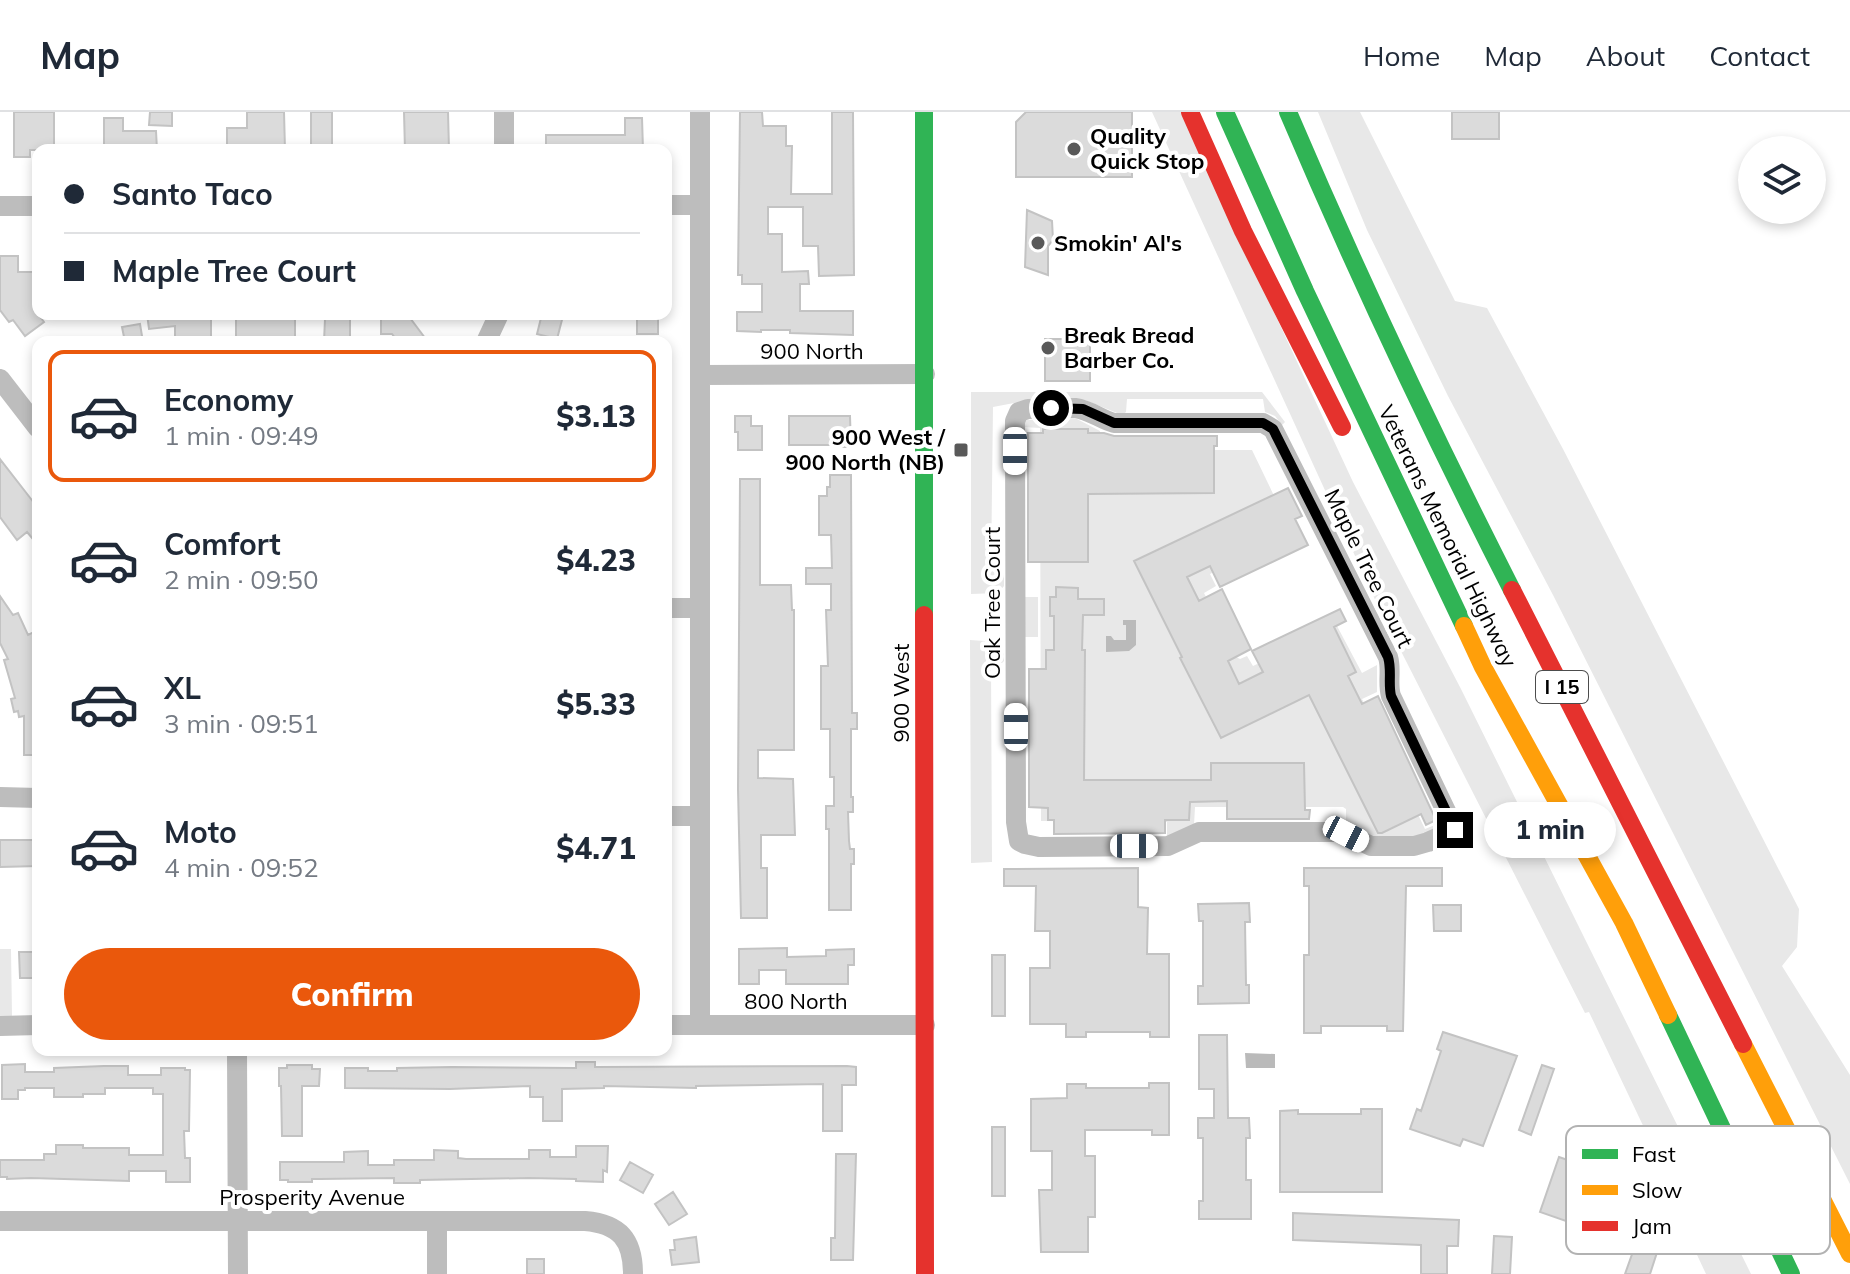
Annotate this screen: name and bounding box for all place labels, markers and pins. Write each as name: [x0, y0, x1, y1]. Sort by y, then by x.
place label: Quality Quick Stop: [1090, 122, 1204, 175]
marker: Quality Quick Stop: [1065, 140, 1083, 158]
place label: Smokin' Al's: [1054, 229, 1182, 257]
marker: Smokin' Al's: [1029, 234, 1047, 252]
place label: Break Bread Barber Co.: [1064, 321, 1195, 374]
marker: Break Bread Barber Co.: [1039, 339, 1057, 357]
place label: 900 West / 900 North (NB): [785, 423, 946, 476]
marker: 900 West / 900 North (NB): [952, 441, 970, 459]

